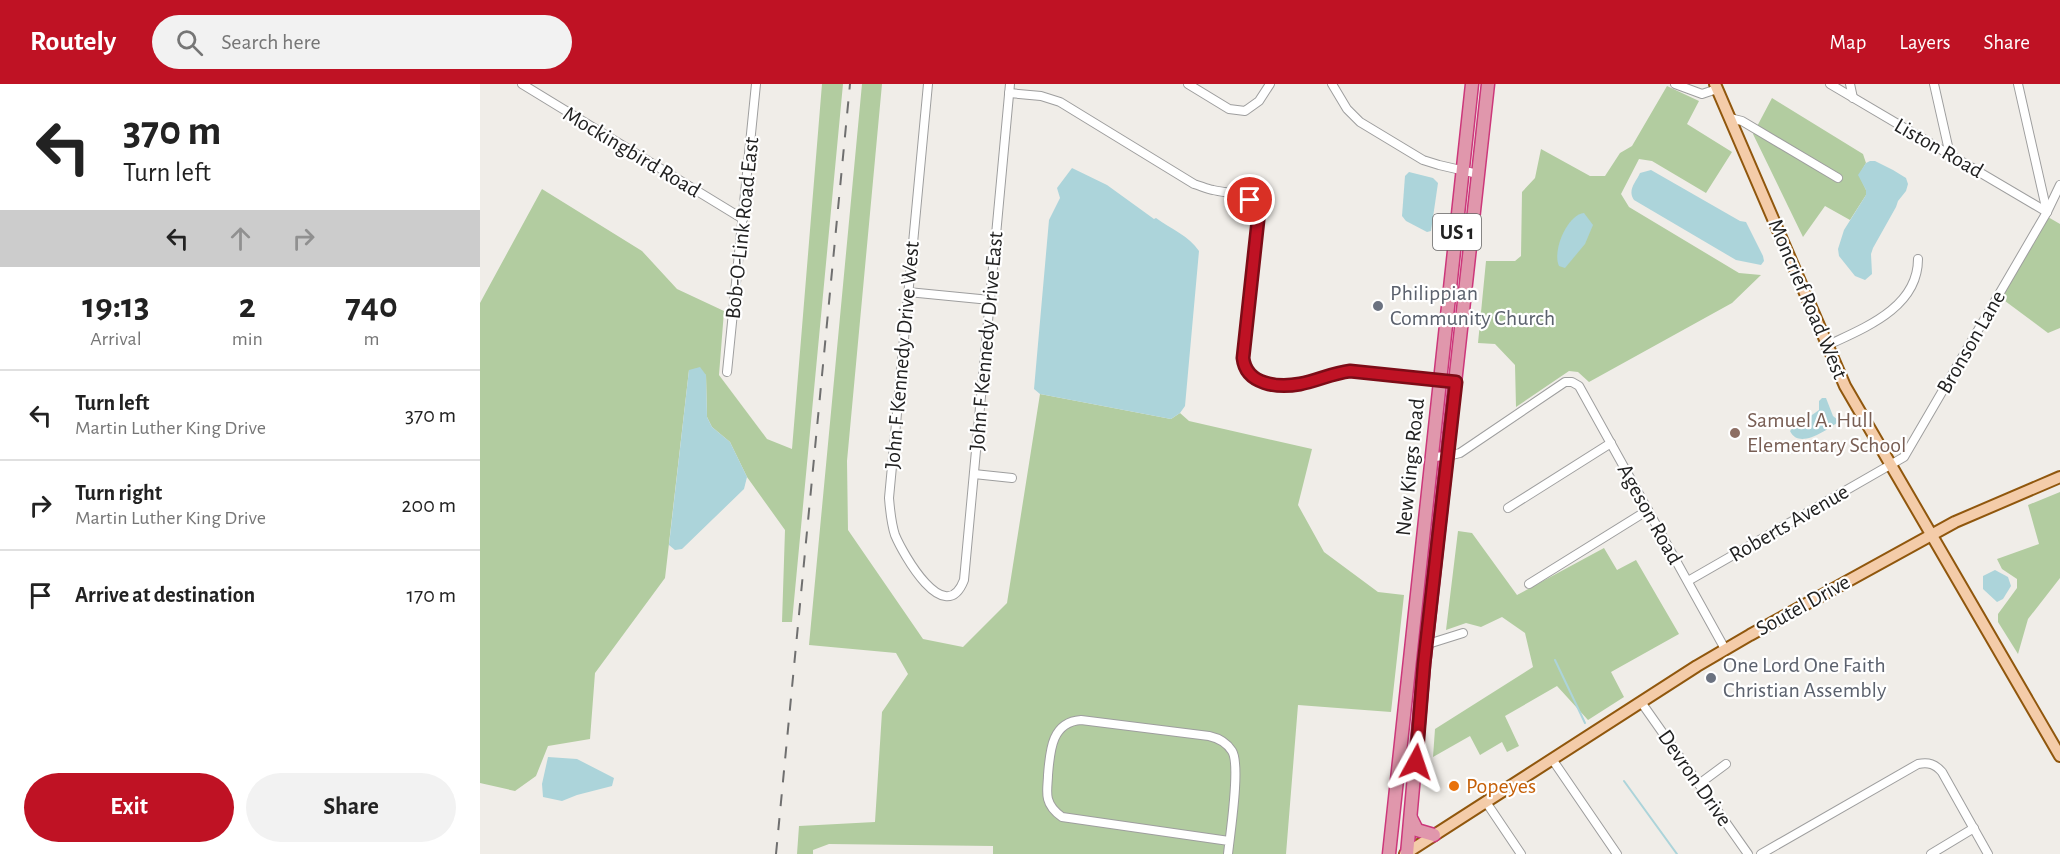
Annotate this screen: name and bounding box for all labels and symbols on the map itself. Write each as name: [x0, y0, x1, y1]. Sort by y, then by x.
street label: Mockingbird Road: [559, 102, 705, 202]
street label: Liston Road: [1891, 114, 1987, 182]
street label: Bob-O-Link Road East: [722, 136, 762, 320]
pin: [1224, 174, 1275, 225]
road number: US 1: [1433, 214, 1481, 250]
street label: Moncrief Road West: [1764, 216, 1852, 382]
street label: John F Kennedy Drive East: [965, 230, 1007, 452]
street label: John F Kennedy Drive West: [881, 240, 923, 470]
place label: Philippian Community Church: [1390, 282, 1555, 329]
street label: Bronson Lane: [1933, 287, 2009, 397]
marker: Philippian Community Church: [1371, 299, 1385, 313]
street label: New Kings Road: [1392, 397, 1428, 537]
place label: Samuel A. Hull Elementary School: [1747, 409, 1907, 456]
marker: Samuel A. Hull Elementary School: [1728, 426, 1742, 440]
street label: Ageson Road: [1613, 460, 1687, 568]
street label: Roberts Avenue: [1726, 480, 1852, 566]
street label: Soutel Drive: [1752, 570, 1854, 640]
place label: One Lord One Faith Christian Assembly: [1723, 654, 1887, 701]
marker: One Lord One Faith Christian Assembly: [1704, 671, 1718, 685]
street label: Devron Drive: [1654, 726, 1736, 830]
position arrow: [1384, 730, 1448, 794]
place label: Popeyes: [1466, 775, 1536, 797]
marker: Popeyes: [1447, 779, 1461, 793]

